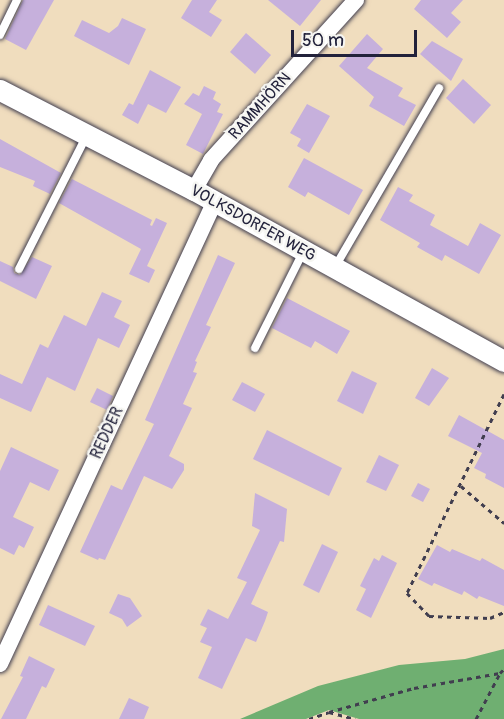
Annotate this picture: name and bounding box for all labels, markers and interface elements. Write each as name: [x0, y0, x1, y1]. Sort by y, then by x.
scale bar: [294, 18, 420, 56]
text: 50 m: [302, 29, 344, 52]
street label: RAMMHÖRN: [225, 68, 295, 144]
street label: VOLKSDORFER WEG: [187, 181, 319, 265]
street label: REDDER: [87, 404, 127, 462]

